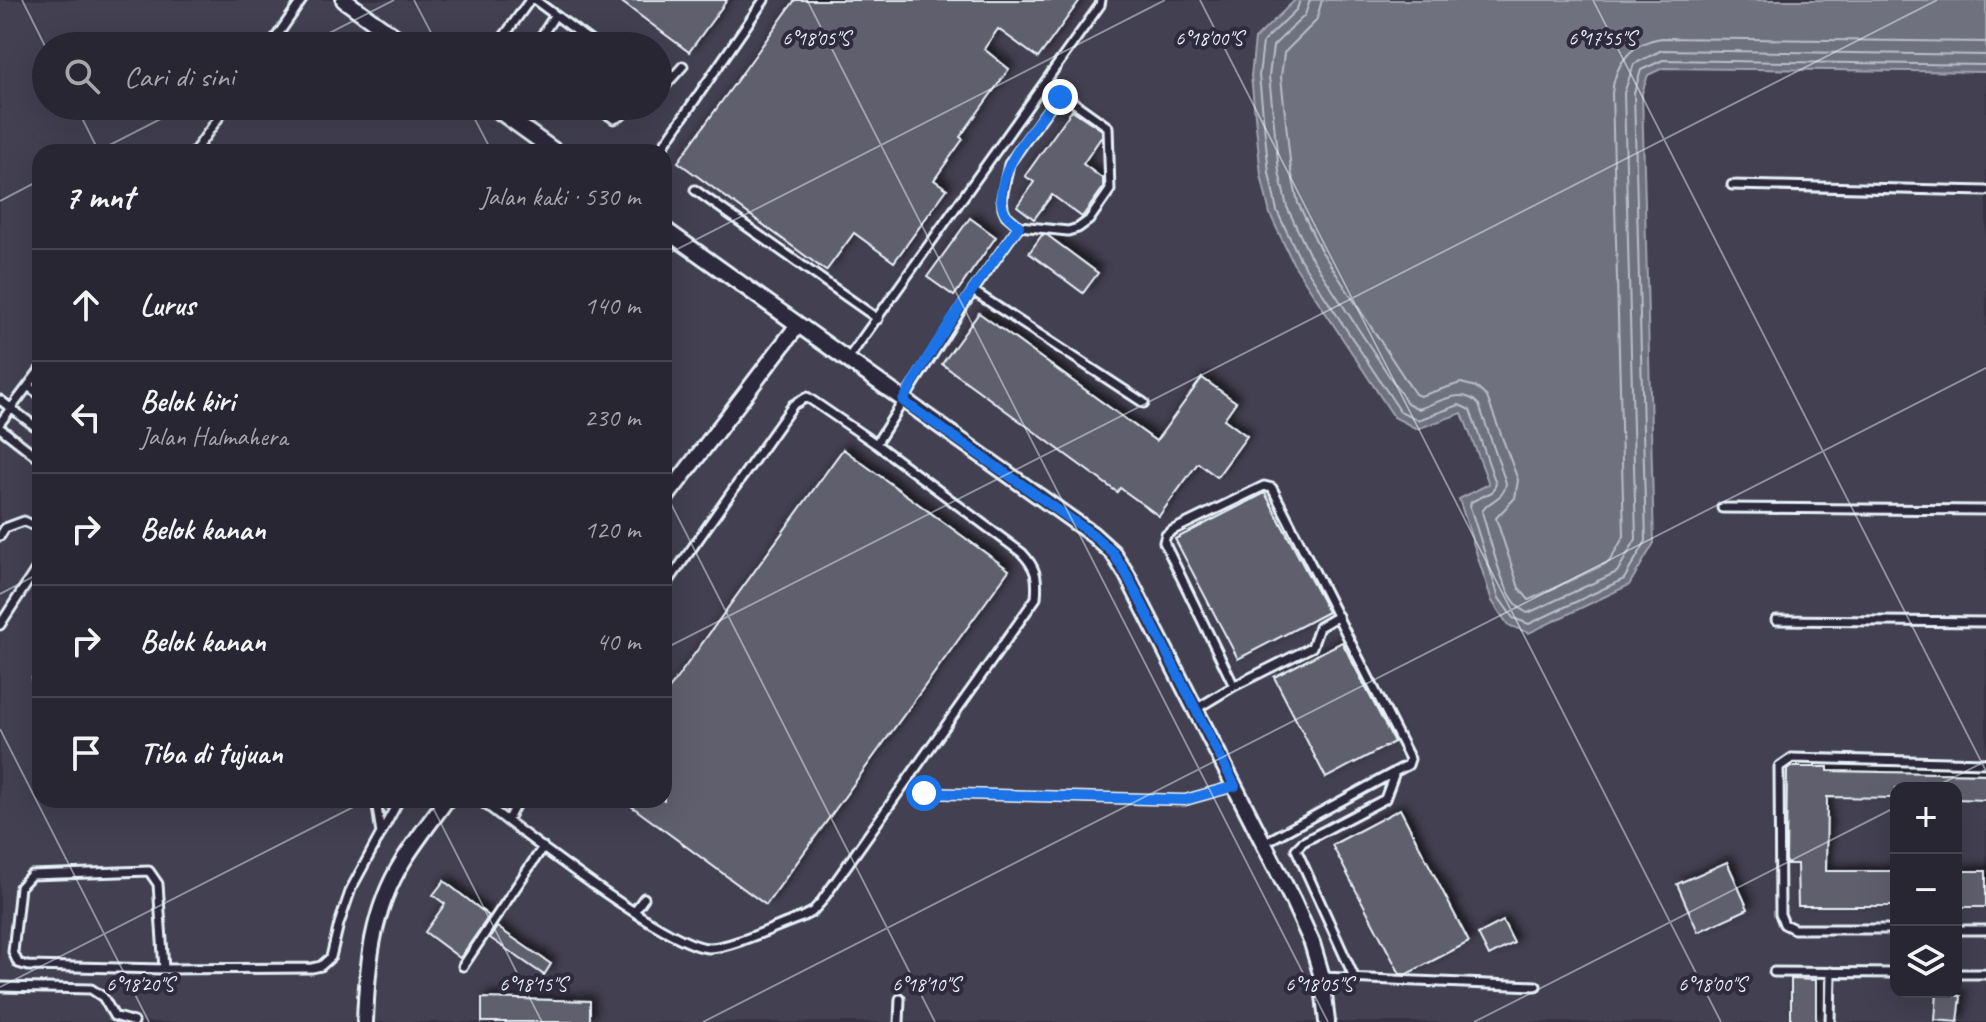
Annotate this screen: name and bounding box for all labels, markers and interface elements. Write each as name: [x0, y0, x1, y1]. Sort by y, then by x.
text: 6°18'05"S: [782, 26, 854, 51]
text: 6°18'00"S: [1175, 26, 1247, 51]
text: 6°17'55"S: [1568, 26, 1640, 51]
search box: [32, 32, 672, 120]
icon: search: [60, 54, 104, 98]
text: Cari di sini: [124, 57, 235, 95]
route end: [1042, 79, 1078, 115]
text: 7 mnt: [64, 175, 134, 218]
text: Jalan kaki · 530 m: [480, 180, 640, 213]
icon: ahead: [64, 283, 108, 327]
text: Lurus: [140, 286, 195, 324]
text: 140 m: [584, 289, 640, 322]
text: Belok kiri: [140, 382, 235, 420]
icon: left: [64, 395, 108, 439]
text: 230 m: [584, 401, 640, 434]
text: Jalan Halmahera: [140, 420, 288, 453]
icon: right: [64, 507, 108, 551]
text: Belok kanan: [140, 510, 265, 548]
text: 120 m: [584, 513, 640, 546]
icon: right: [64, 619, 108, 663]
text: Belok kanan: [140, 622, 265, 660]
text: 40 m: [596, 625, 640, 658]
icon: arrive: [64, 731, 108, 775]
text: Tiba di tujuan: [140, 734, 283, 772]
route start: [906, 775, 942, 811]
map controls: [1890, 782, 1962, 998]
button: +: [1890, 782, 1962, 854]
button: −: [1890, 854, 1962, 926]
button: layers: [1890, 926, 1962, 998]
text: 6°18'20"S: [106, 972, 178, 997]
text: 6°18'15"S: [499, 972, 571, 997]
text: 6°18'10"S: [892, 972, 964, 997]
text: 6°18'05"S: [1285, 972, 1357, 997]
text: 6°18'00"S: [1678, 972, 1750, 997]

